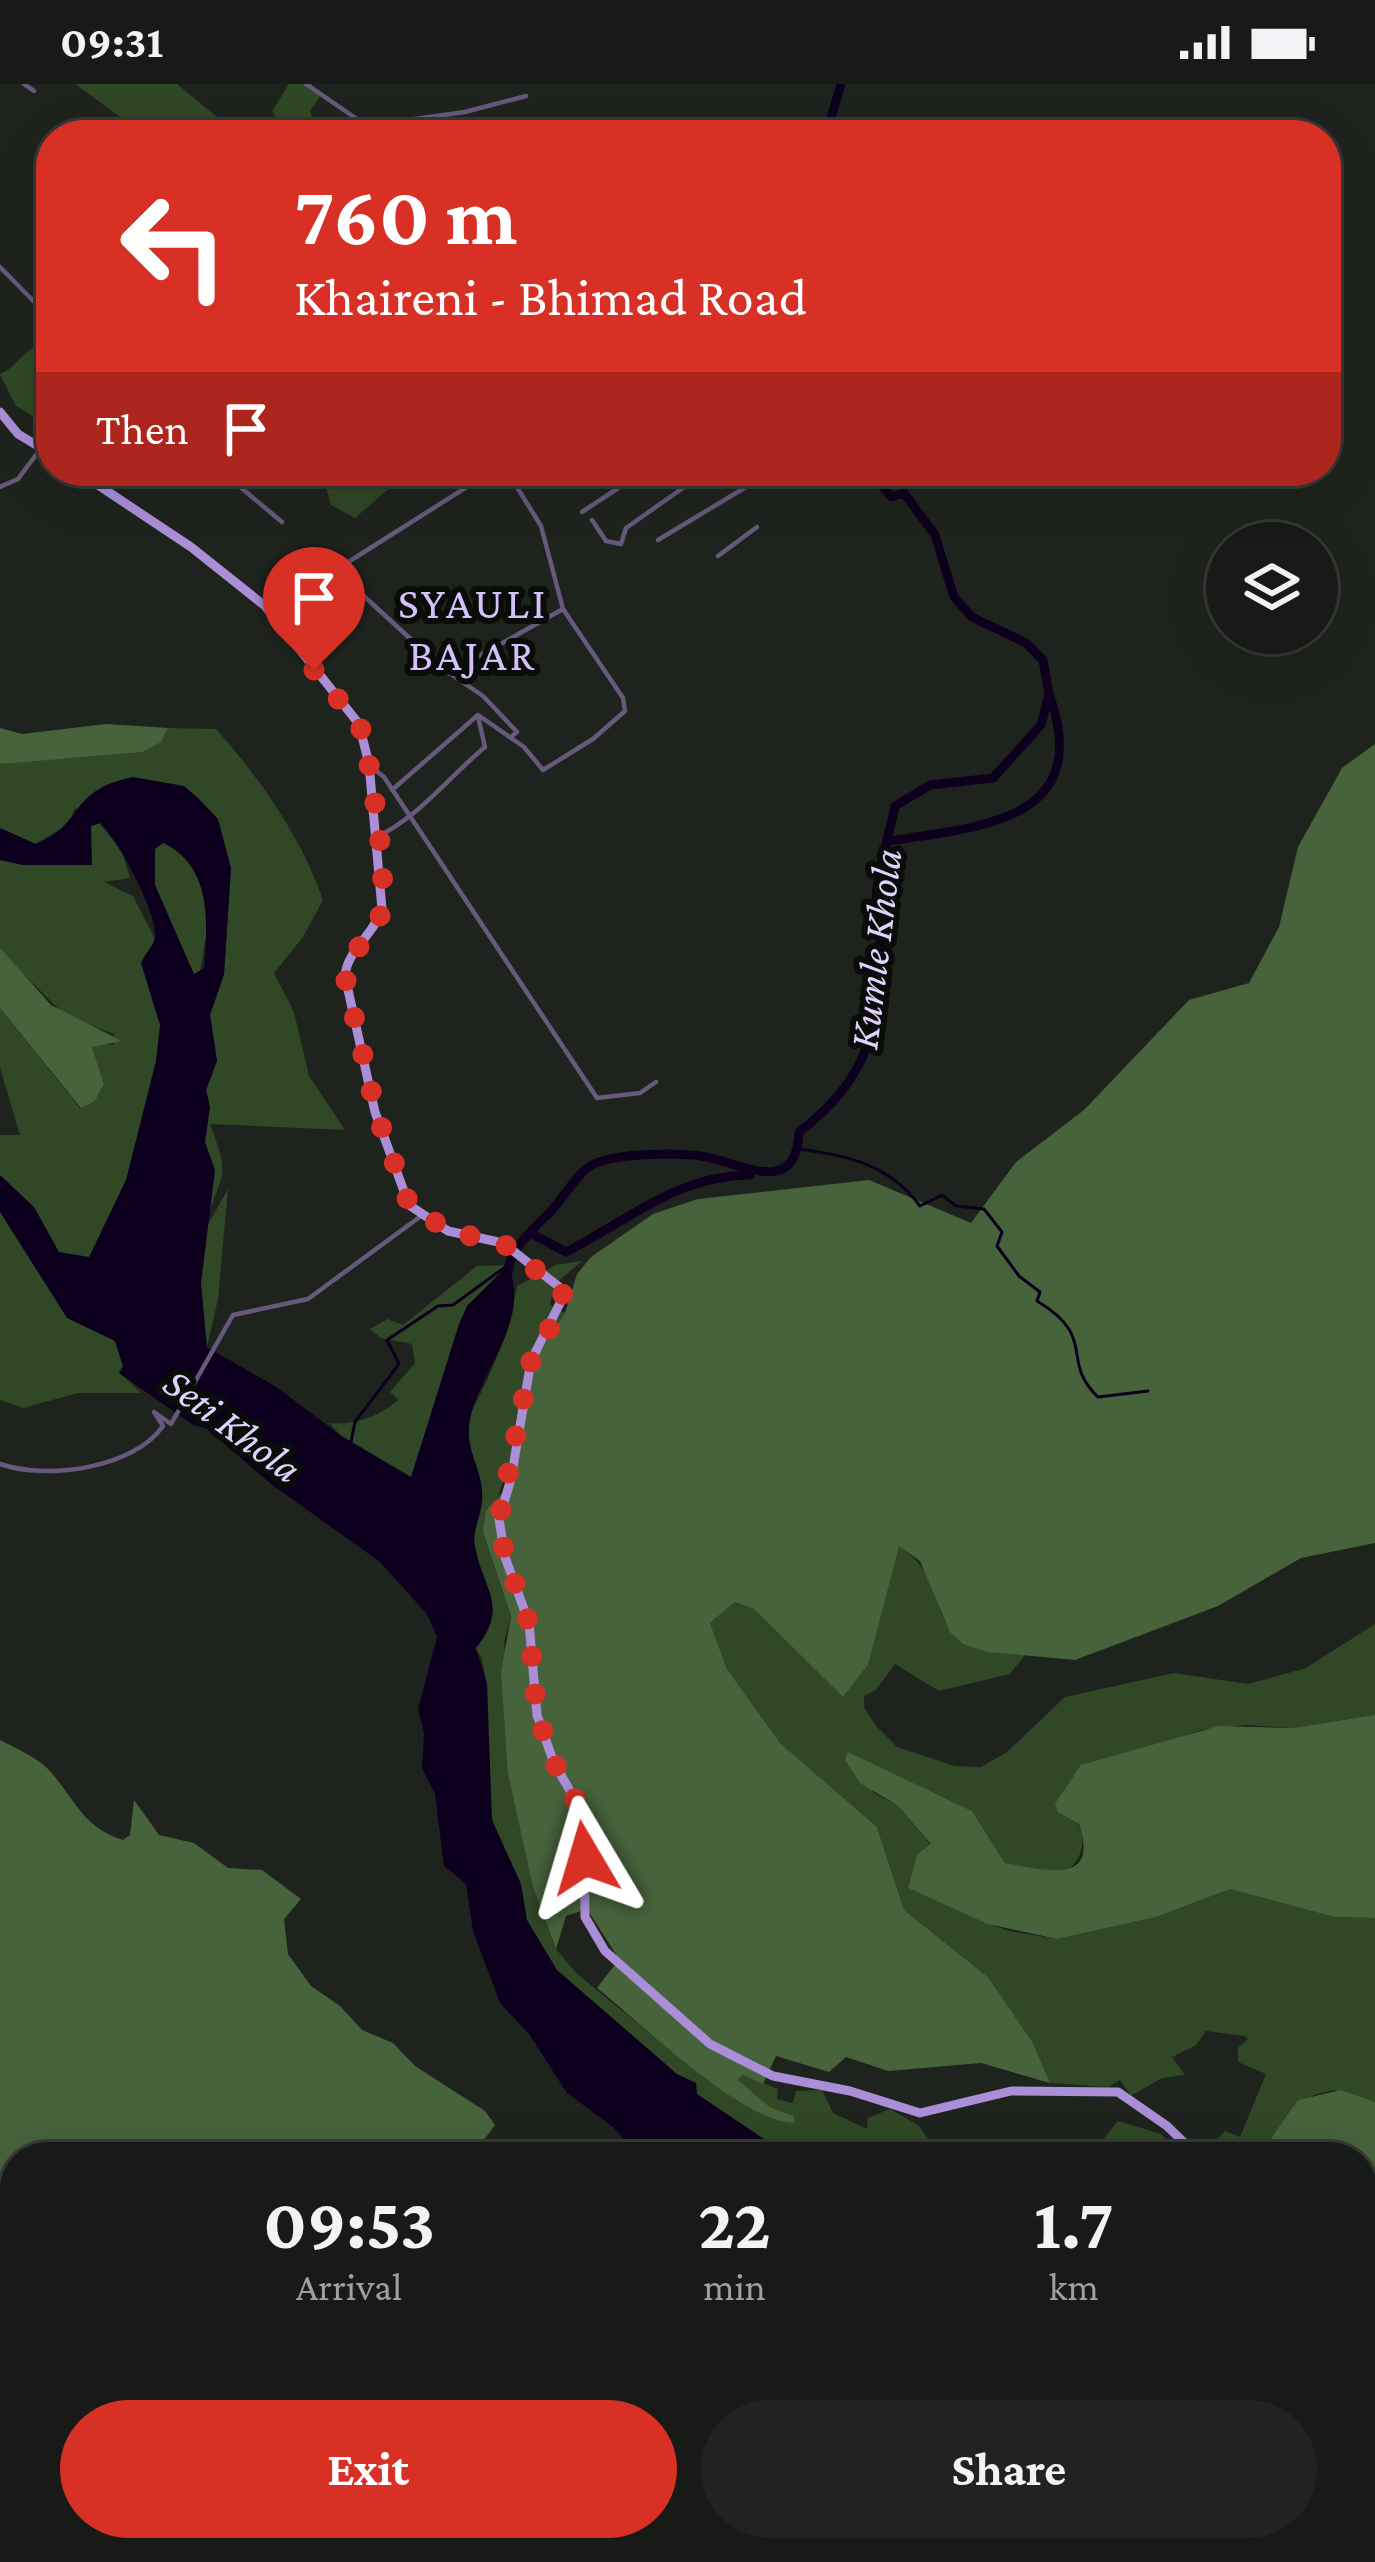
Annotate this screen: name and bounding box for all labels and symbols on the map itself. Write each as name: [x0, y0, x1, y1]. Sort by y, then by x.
pin: [263, 547, 365, 670]
district label: SYAULI BAJAR: [398, 578, 548, 680]
water label: Kumle Khola: [839, 846, 911, 1052]
water label: Seti Khola: [155, 1358, 311, 1492]
position arrow: [522, 1795, 648, 1921]

